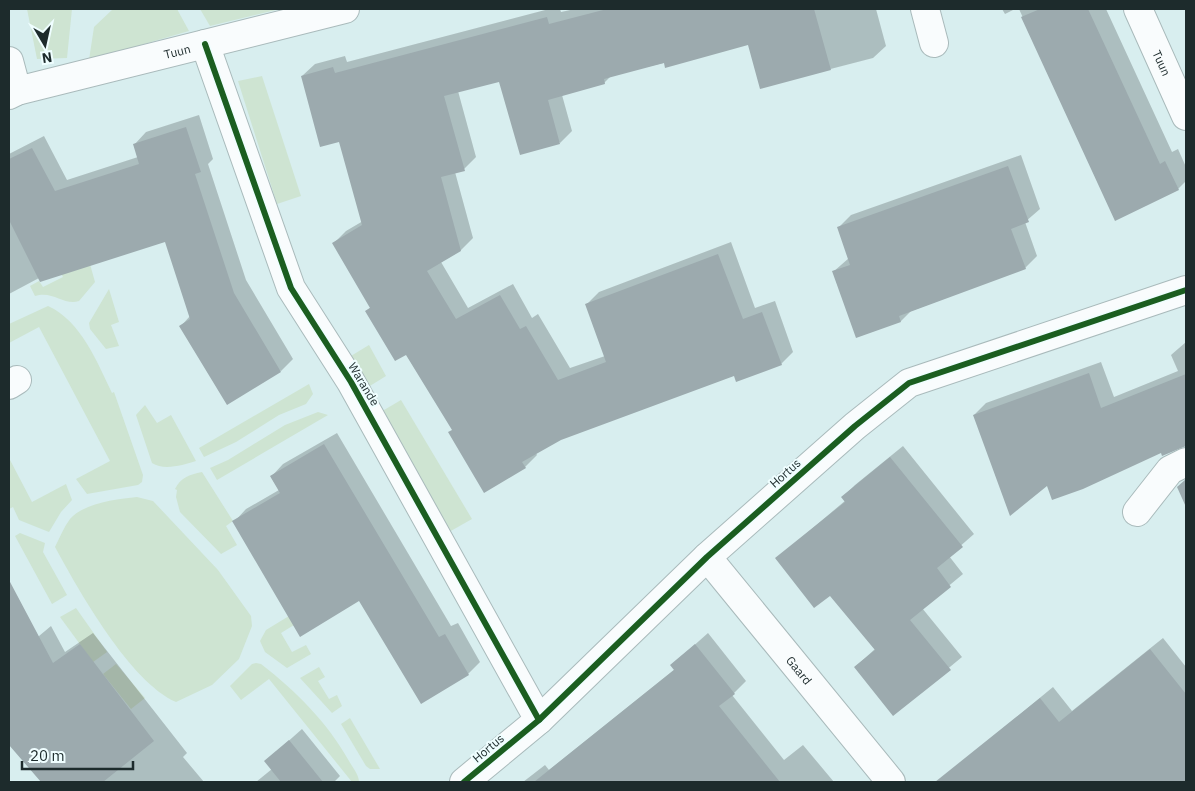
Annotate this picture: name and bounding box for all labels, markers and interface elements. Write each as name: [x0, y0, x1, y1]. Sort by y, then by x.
north arrow: [20, 20, 70, 70]
street label: Tuun: [162, 40, 192, 61]
text: N: [41, 48, 53, 68]
street label: Tuun: [1150, 48, 1174, 78]
street label: Warande: [345, 360, 383, 409]
street label: Hortus: [766, 455, 804, 491]
street label: Gaard: [783, 653, 816, 687]
street label: Hortus: [469, 730, 507, 765]
scale bar: [22, 738, 134, 770]
text: 20 m: [30, 746, 65, 765]

